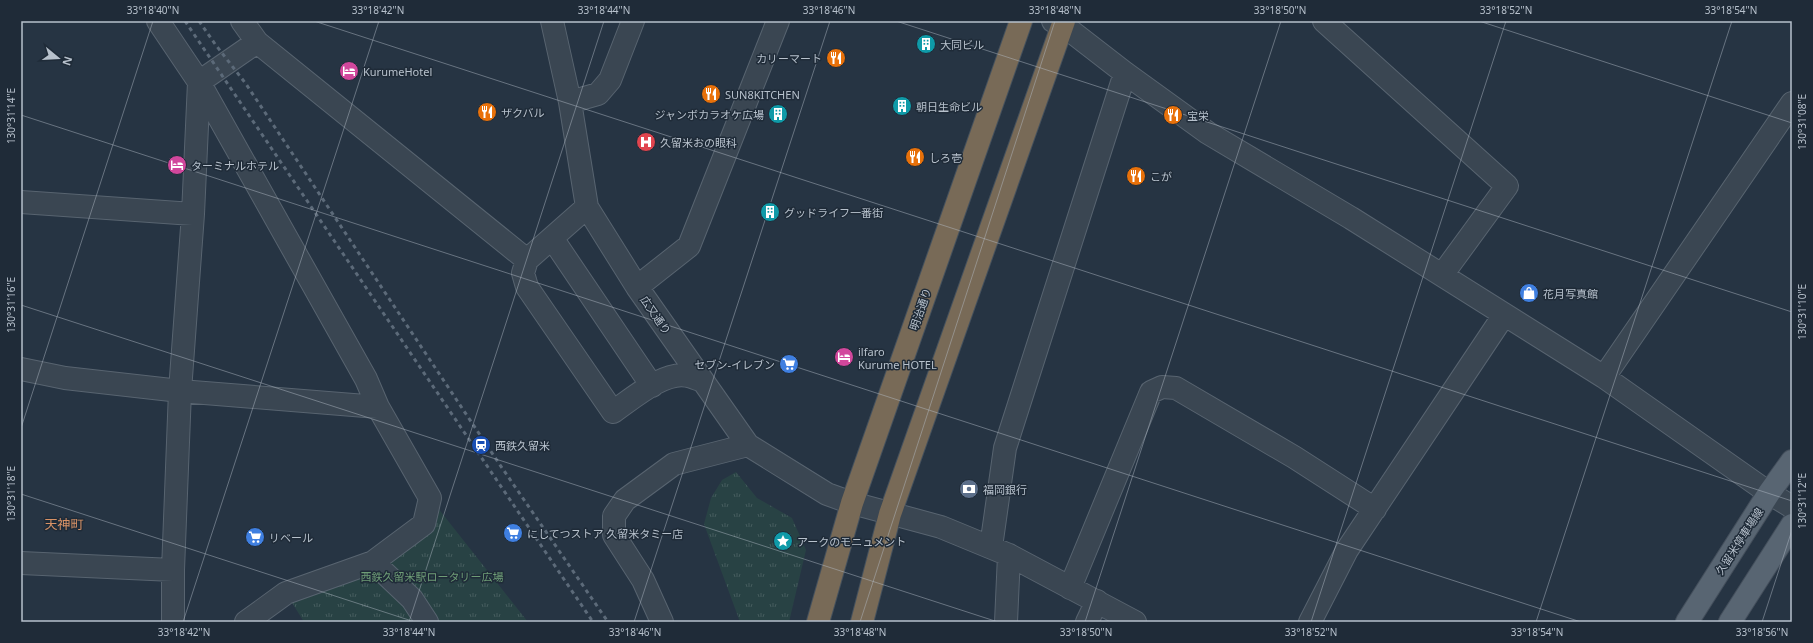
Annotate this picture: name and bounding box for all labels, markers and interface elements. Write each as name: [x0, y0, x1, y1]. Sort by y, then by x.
text: 33°18'40"N: [127, 3, 179, 17]
text: 33°18'42"N: [352, 3, 404, 17]
text: 33°18'44"N: [578, 3, 630, 17]
text: 33°18'46"N: [803, 3, 855, 17]
text: 33°18'48"N: [1029, 3, 1081, 17]
text: 33°18'50"N: [1254, 3, 1306, 17]
text: 33°18'52"N: [1480, 3, 1532, 17]
text: 33°18'54"N: [1705, 3, 1757, 17]
building icon: 大同ビル: [915, 33, 937, 55]
place label: 大同ビル: [940, 37, 984, 52]
north arrow: [38, 38, 78, 78]
restaurant icon: カリーマート: [825, 47, 847, 69]
place label: カリーマート: [756, 51, 822, 66]
text: N: [59, 55, 77, 68]
hotel icon: KurumeHotel: [338, 60, 360, 82]
place label: KurumeHotel: [363, 64, 432, 79]
restaurant icon: SUN8KITCHEN: [700, 83, 722, 105]
place label: SUN8KITCHEN: [725, 87, 800, 102]
text: 130°31'14"E: [4, 88, 18, 144]
text: 130°31'08"E: [1795, 94, 1809, 150]
building icon: 朝日生命ビル: [891, 95, 913, 117]
place label: 朝日生命ビル: [916, 99, 982, 114]
restaurant icon: ザクバル: [476, 101, 498, 123]
building icon: ジャンボカラオケ広場: [767, 103, 789, 125]
restaurant icon: 宝栄: [1162, 104, 1184, 126]
place label: ザクバル: [501, 105, 544, 120]
place label: ジャンボカラオケ広場: [655, 107, 764, 122]
place label: 宝栄: [1187, 108, 1209, 123]
hospital icon: 久留米おの眼科: [635, 131, 657, 153]
place label: 久留米おの眼科: [660, 135, 737, 150]
restaurant icon: しろ壱: [904, 146, 926, 168]
place label: しろ壱: [929, 150, 962, 165]
hotel icon: ターミナルホテル: [166, 154, 188, 176]
place label: ターミナルホテル: [191, 158, 279, 173]
restaurant icon: こが: [1125, 165, 1147, 187]
place label: こが: [1150, 169, 1172, 184]
building icon: グッドライフ一番街: [759, 201, 781, 223]
place label: グッドライフ一番街: [784, 205, 883, 220]
text: 130°31'16"E: [4, 277, 18, 333]
shop icon: 花月写真館: [1518, 282, 1540, 304]
text: 130°31'10"E: [1795, 284, 1809, 340]
street label: 明治通り: [906, 286, 934, 332]
place label: 花月写真館: [1543, 286, 1598, 301]
street label: 広又通り: [637, 293, 675, 337]
place label: ilfaro Kurume HOTEL: [858, 344, 937, 372]
hotel icon: ilfaro Kurume HOTEL: [833, 346, 855, 368]
supermarket icon: セブン-イレブン: [778, 353, 800, 375]
place label: セブン-イレブン: [694, 357, 775, 372]
station icon: 西鉄久留米: [470, 434, 492, 456]
place label: 西鉄久留米: [495, 438, 550, 453]
text: 130°31'18"E: [4, 466, 18, 522]
text: 130°31'12"E: [1795, 473, 1809, 529]
bank icon: 福岡銀行: [958, 478, 980, 500]
place label: 福岡銀行: [983, 482, 1027, 497]
street label: 久留米停車場線: [1712, 505, 1766, 577]
district label: 天神町: [44, 515, 84, 533]
supermarket icon: にしてつストア 久留米タミー店: [502, 522, 524, 544]
supermarket icon: リベール: [244, 526, 266, 548]
place label: にしてつストア 久留米タミー店: [527, 526, 683, 541]
place label: リベール: [269, 530, 313, 545]
place icon: アークのモニュメント: [772, 530, 794, 552]
place label: アークのモニュメント: [797, 534, 906, 549]
park label: 西鉄久留米駅ロータリー広場: [361, 569, 504, 584]
text: 33°18'42"N: [158, 625, 210, 639]
text: 33°18'44"N: [383, 625, 435, 639]
text: 33°18'46"N: [609, 625, 661, 639]
text: 33°18'48"N: [834, 625, 886, 639]
text: 33°18'50"N: [1060, 625, 1112, 639]
text: 33°18'52"N: [1285, 625, 1337, 639]
text: 33°18'54"N: [1511, 625, 1563, 639]
text: 33°18'56"N: [1736, 625, 1788, 639]

